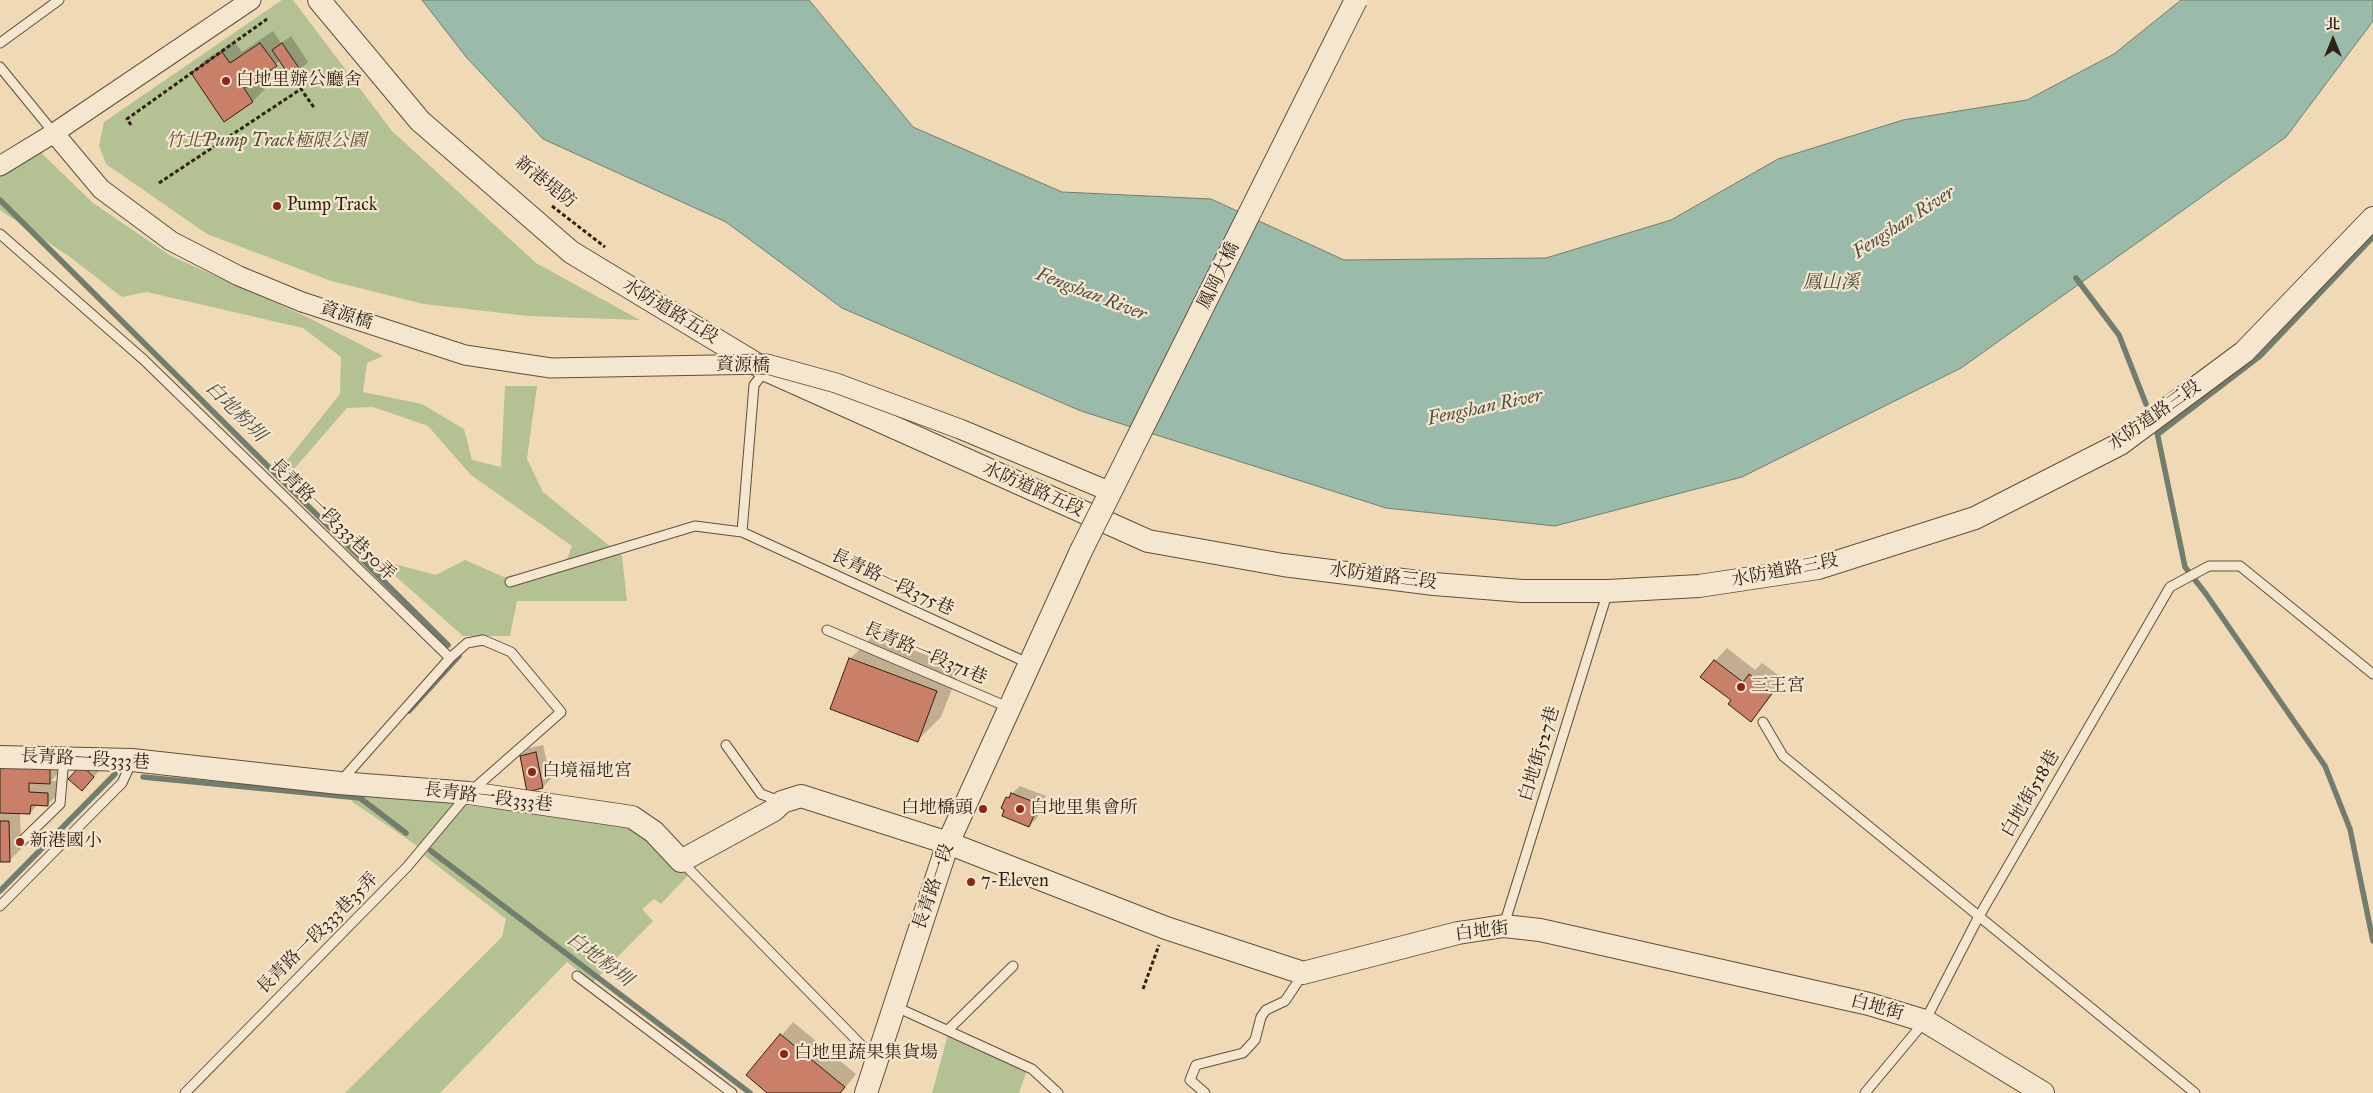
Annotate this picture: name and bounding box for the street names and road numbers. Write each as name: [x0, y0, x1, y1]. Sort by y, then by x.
street label: 新港堤防: [510, 152, 580, 214]
street label: 鳳岡大橋: [1194, 239, 1244, 313]
street label: 水防道路五段: [618, 275, 722, 349]
street label: 資源橋: [317, 297, 375, 335]
street label: 資源橋: [716, 354, 770, 378]
street label: 水防道路三段: [2105, 376, 2205, 456]
street label: 長青路一段333巷50弄: [265, 454, 399, 586]
street label: 水防道路五段: [979, 458, 1087, 522]
street label: 長青路一段375巷: [827, 545, 957, 621]
street label: 水防道路三段: [1730, 550, 1840, 592]
street label: 水防道路三段: [1328, 560, 1438, 594]
street label: 長青路一段371巷: [860, 618, 990, 690]
street label: 白地街527巷: [1515, 704, 1565, 804]
street label: 長青路一段333巷: [20, 746, 150, 774]
street label: 白地街518巷: [1997, 747, 2065, 841]
street label: 長青路一段333巷: [422, 779, 554, 817]
street label: 長青路一段: [909, 841, 959, 933]
street label: 長青路一段333巷35弄: [253, 869, 383, 999]
street label: 白地街: [1454, 918, 1510, 946]
street label: 白地街: [1848, 991, 1906, 1025]

